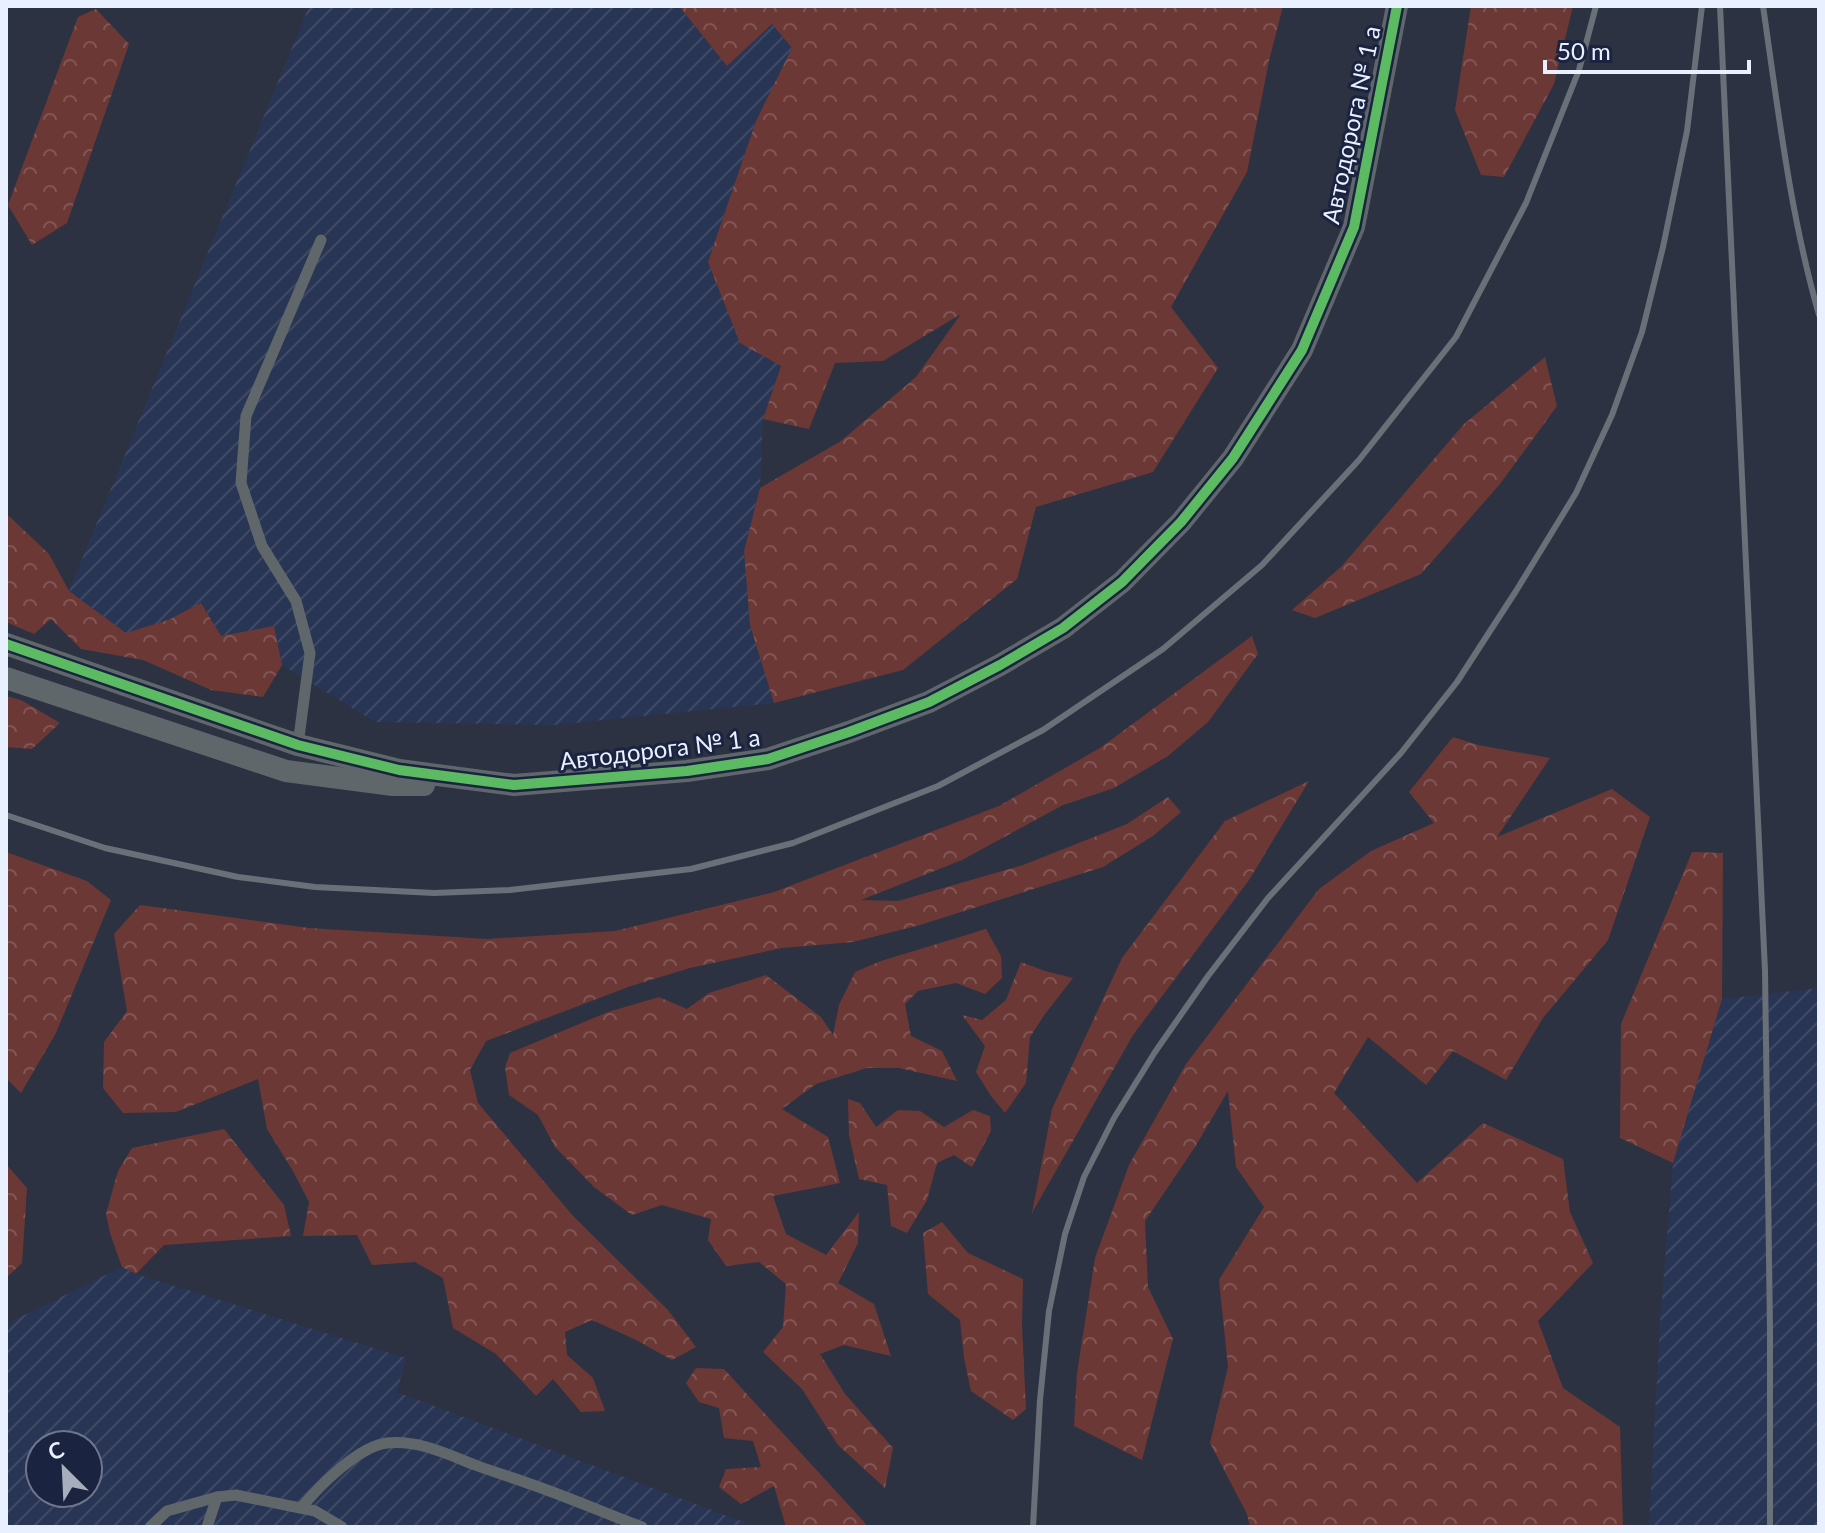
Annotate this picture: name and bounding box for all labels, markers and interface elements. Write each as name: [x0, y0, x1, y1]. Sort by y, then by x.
street label: Автодорога № 1 а: [1315, 23, 1386, 226]
scale bar: [1545, 24, 1749, 74]
text: 50 m: [1557, 36, 1611, 65]
street label: Автодорога № 1 а: [558, 722, 762, 775]
north arrow: [24, 1429, 104, 1509]
text: С: [44, 1435, 68, 1466]

